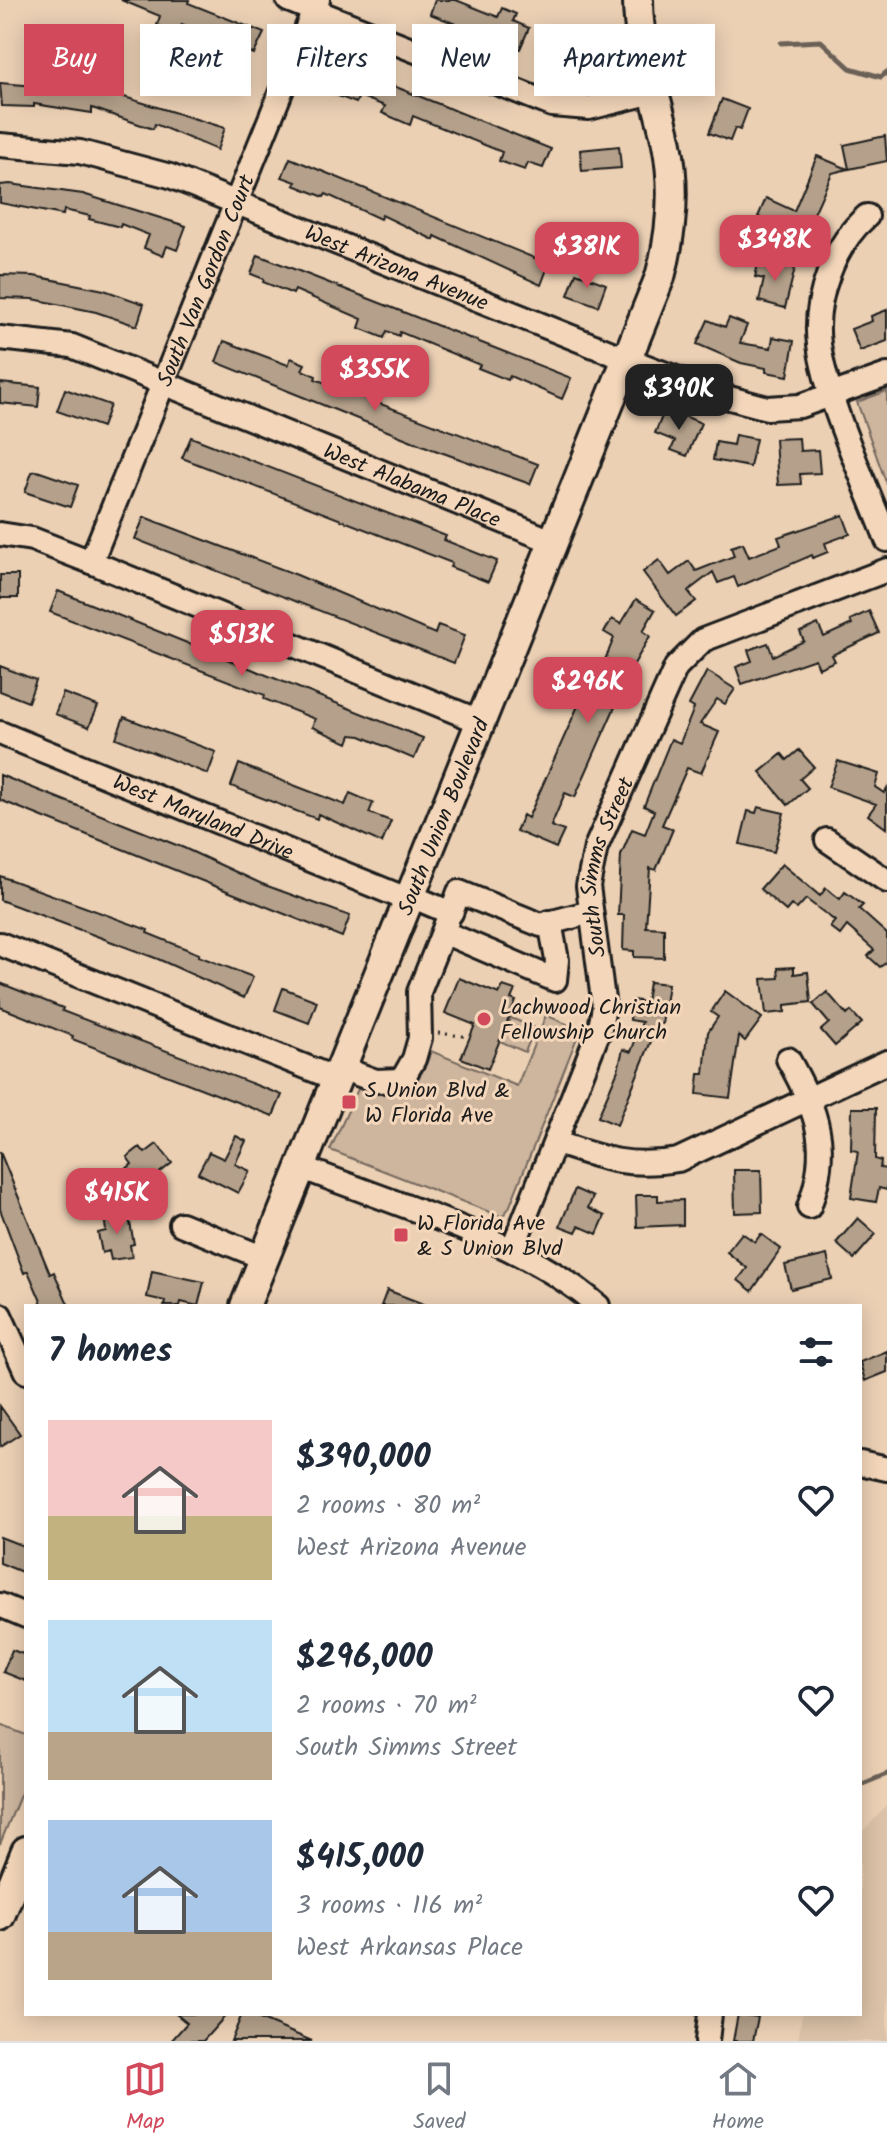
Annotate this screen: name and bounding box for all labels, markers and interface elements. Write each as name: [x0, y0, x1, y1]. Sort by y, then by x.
chip: Buy: [24, 24, 124, 96]
chip: Rent: [140, 24, 251, 96]
chip: Filters: [267, 24, 396, 96]
chip: New: [412, 24, 518, 96]
chip: Apartment: [534, 24, 715, 96]
street label: South Van Gordon Court: [149, 169, 266, 392]
pin: $348K: [719, 215, 831, 283]
street label: West Arizona Avenue: [299, 217, 493, 322]
text: $348K: [738, 220, 812, 262]
pin: $381K: [531, 222, 643, 290]
text: $381K: [553, 227, 621, 269]
pin: $355K: [319, 345, 431, 413]
text: $355K: [339, 350, 411, 392]
pin: $390K: [623, 364, 735, 432]
text: $390K: [643, 369, 715, 411]
street label: West Alabama Place: [317, 435, 506, 539]
pin: $513K: [186, 610, 298, 678]
text: $513K: [209, 615, 275, 657]
pin: $296K: [532, 657, 644, 725]
text: $296K: [551, 662, 625, 704]
street label: South Union Boulevard: [389, 712, 501, 921]
street label: West Maryland Drive: [107, 766, 298, 871]
street label: South Simms Street: [573, 771, 645, 959]
place label: Lachwood Christian Fellowship Church: [500, 991, 681, 1051]
marker: Lachwood Christian Fellowship Church: [475, 1010, 493, 1028]
place label: S Union Blvd & W Florida Ave: [365, 1074, 510, 1134]
marker: S Union Blvd & W Florida Ave: [340, 1093, 358, 1111]
pin: $415K: [61, 1168, 173, 1236]
text: $415K: [84, 1173, 150, 1215]
place label: W Florida Ave & S Union Blvd: [417, 1207, 563, 1267]
marker: W Florida Ave & S Union Blvd: [392, 1226, 410, 1244]
text: 7 homes: [48, 1325, 172, 1379]
icon: filters: [794, 1330, 838, 1374]
text: $390,000: [296, 1431, 431, 1485]
icon: home: [112, 1452, 208, 1548]
icon: heart: [794, 1478, 838, 1522]
text: 2 rooms · 80 m²: [296, 1485, 480, 1527]
text: West Arizona Avenue: [296, 1527, 526, 1569]
text: $296,000: [296, 1631, 433, 1685]
icon: home: [112, 1652, 208, 1748]
icon: heart: [794, 1678, 838, 1722]
text: 2 rooms · 70 m²: [296, 1685, 477, 1727]
text: South Simms Street: [296, 1727, 517, 1769]
text: $415,000: [296, 1831, 423, 1885]
icon: home: [112, 1852, 208, 1948]
icon: heart: [794, 1878, 838, 1922]
text: 3 rooms · 116 m²: [296, 1885, 482, 1927]
text: West Arkansas Place: [296, 1927, 523, 1969]
tab: Map: [123, 2057, 167, 2140]
tab: Saved: [413, 2057, 466, 2140]
tab: Home: [712, 2057, 764, 2140]

